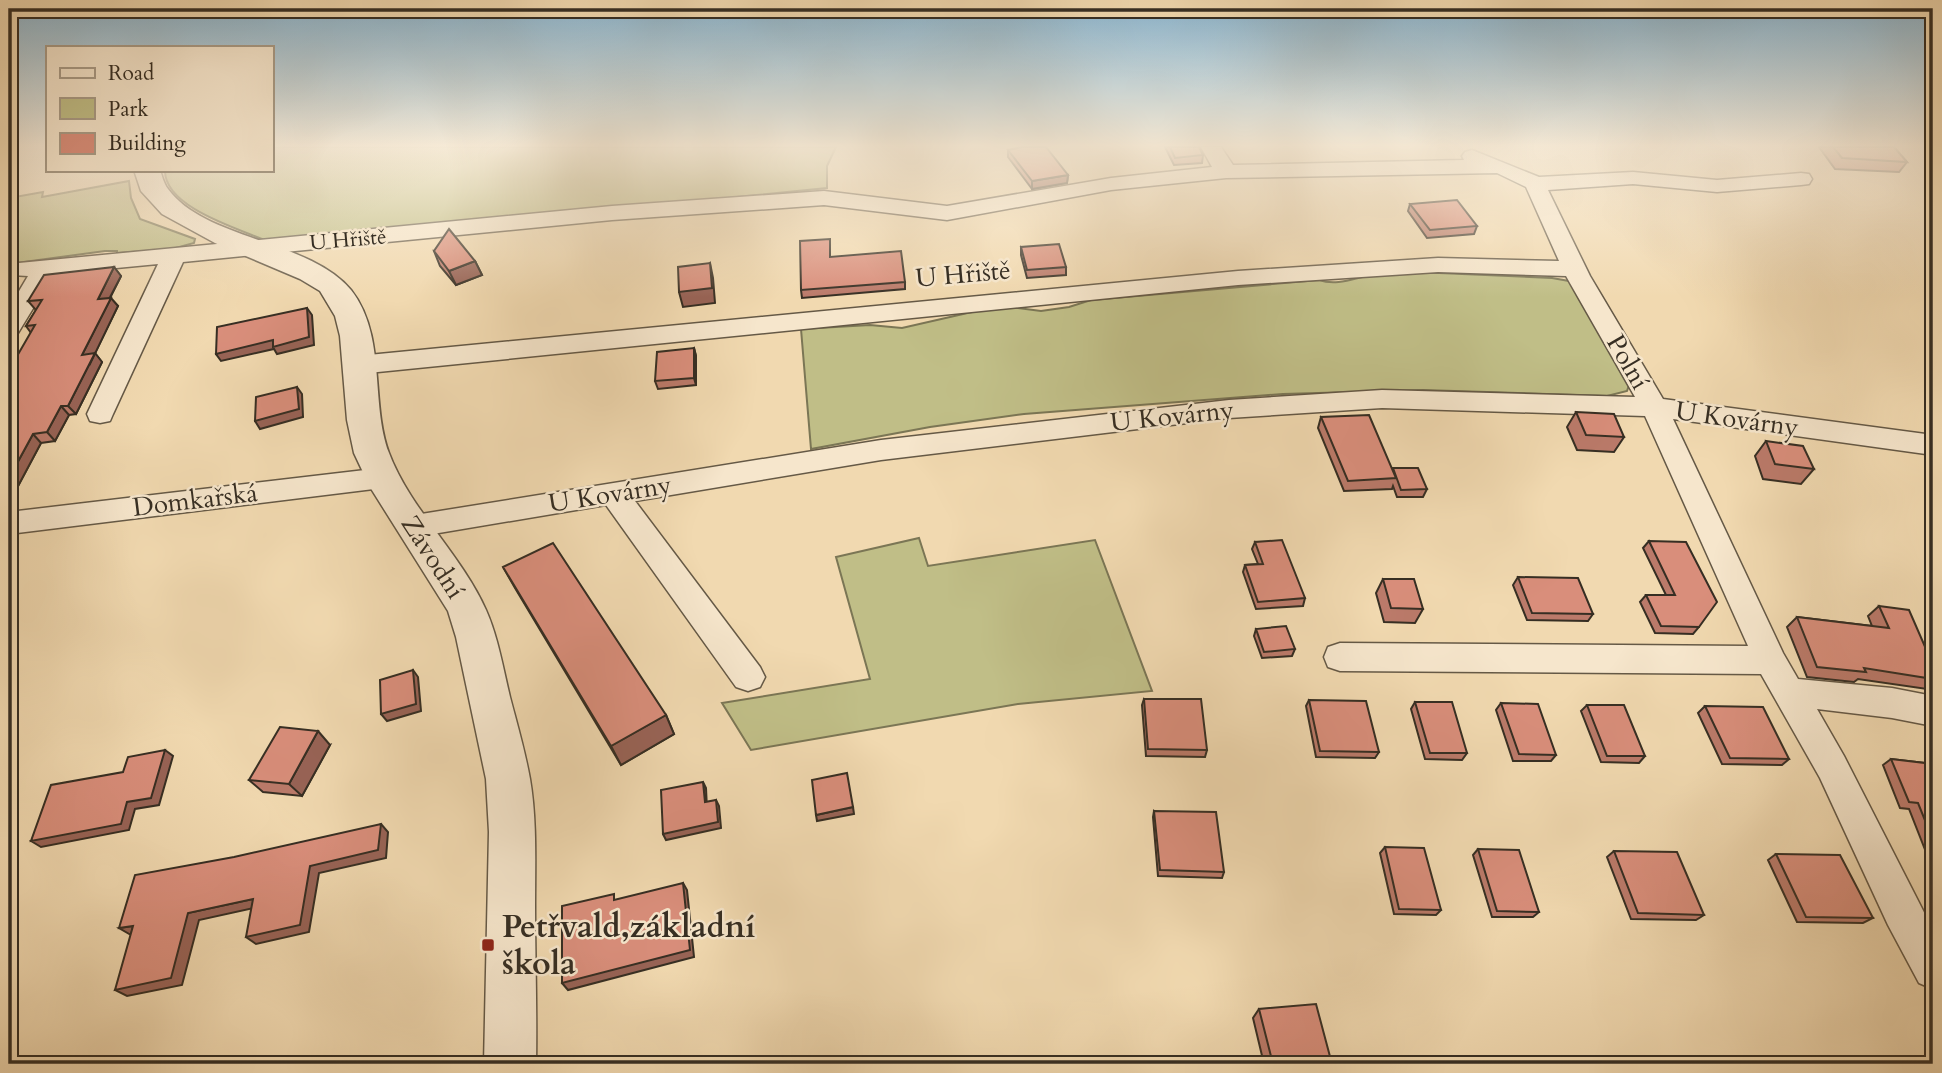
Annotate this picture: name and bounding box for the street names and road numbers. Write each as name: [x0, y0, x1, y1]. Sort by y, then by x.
street label: U Hřiště: [308, 222, 388, 258]
street label: U Hřiště: [914, 252, 1012, 296]
street label: Polní: [1598, 328, 1658, 396]
street label: U Kovárny: [1109, 392, 1236, 440]
street label: U Kovárny: [1673, 393, 1801, 445]
street label: U Kovárny: [546, 467, 674, 521]
street label: Domkařská: [131, 475, 259, 525]
street label: Závodní: [393, 509, 473, 605]

